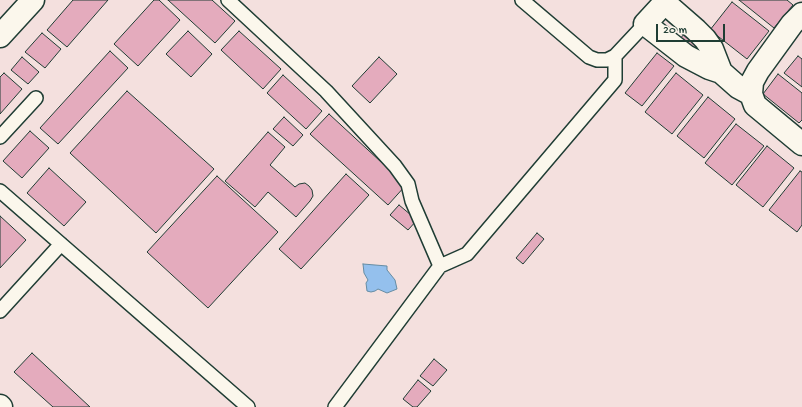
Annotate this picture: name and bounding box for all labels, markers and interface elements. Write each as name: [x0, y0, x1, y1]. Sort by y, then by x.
scale bar: [658, 16, 727, 42]
text: 20 m: [663, 24, 687, 38]

